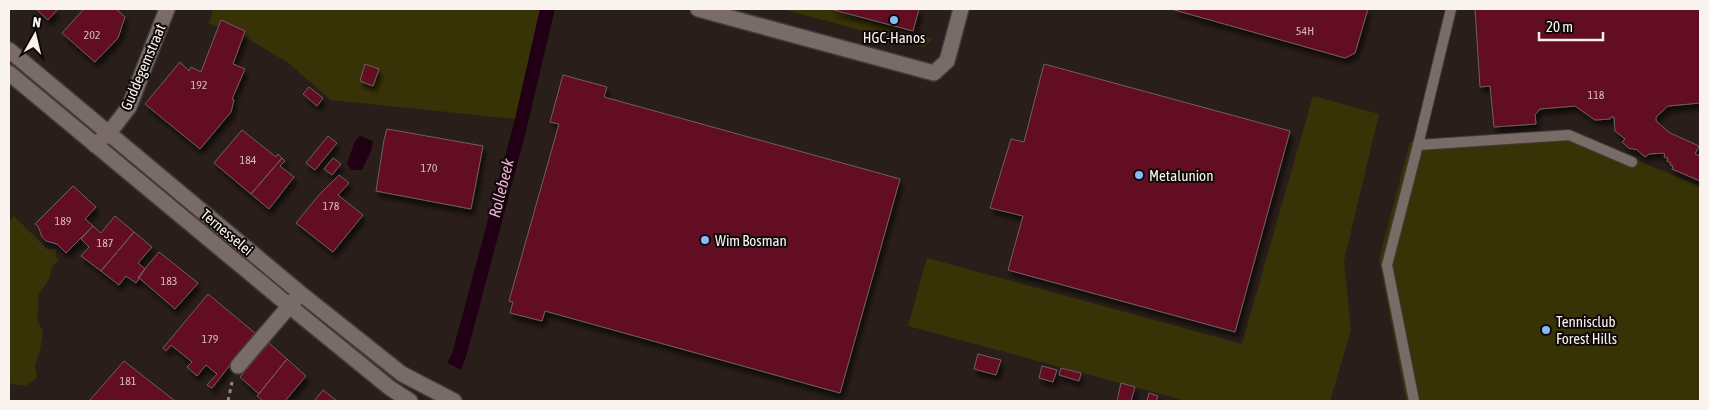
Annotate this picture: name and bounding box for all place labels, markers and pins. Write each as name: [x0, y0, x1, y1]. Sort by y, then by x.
marker: HGC-Hanos: [888, 14, 900, 26]
place label: HGC-Hanos: [863, 29, 925, 46]
place label: Metalunion: [1149, 167, 1213, 184]
marker: Metalunion: [1133, 169, 1145, 181]
place label: Wim Bosman: [715, 232, 787, 249]
marker: Wim Bosman: [699, 234, 711, 246]
place label: Tennisclub Forest Hills: [1556, 313, 1617, 347]
marker: Tennisclub Forest Hills: [1540, 324, 1552, 336]

